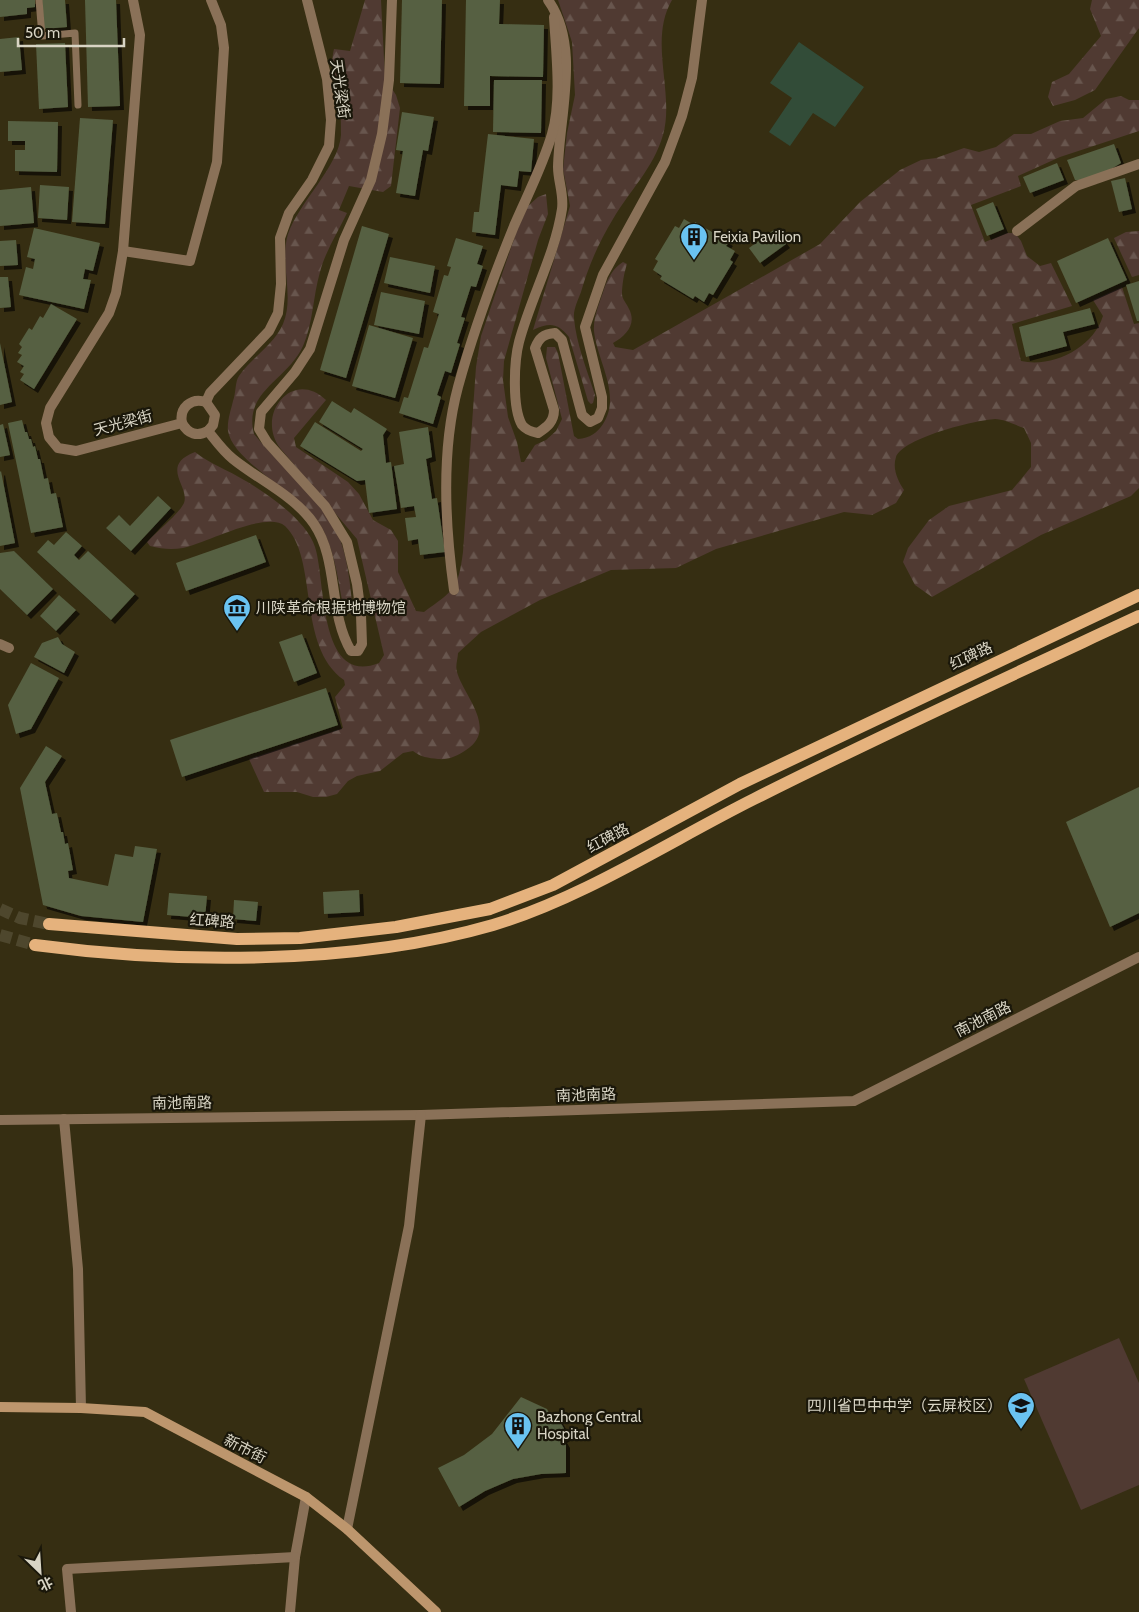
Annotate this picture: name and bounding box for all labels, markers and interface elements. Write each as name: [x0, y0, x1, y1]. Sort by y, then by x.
scale bar: [18, 15, 124, 47]
text: 50 m: [25, 24, 60, 42]
street label: 天光梁街: [327, 58, 353, 120]
building icon: Feixia Pavilion: [679, 222, 709, 261]
place label: Feixia Pavilion: [713, 228, 801, 246]
street label: 天光梁街: [92, 407, 154, 439]
museum icon: 川陕革命根据地博物馆: [222, 593, 252, 632]
place label: 川陕革命根据地博物馆: [256, 599, 406, 617]
street label: 红碑路: [947, 638, 995, 674]
street label: 红碑路: [584, 819, 632, 857]
street label: 红碑路: [189, 910, 235, 932]
street label: 南池南路: [952, 997, 1014, 1041]
street label: 南池南路: [556, 1085, 616, 1105]
street label: 南池南路: [152, 1093, 212, 1113]
school or university icon: 四川省巴中中学（云屏校区）: [1006, 1391, 1036, 1430]
place label: 四川省巴中中学（云屏校区）: [807, 1397, 1002, 1415]
place label: Bazhong Central Hospital: [537, 1408, 642, 1443]
building icon: Bazhong Central Hospital: [503, 1411, 533, 1450]
street label: 新市街: [221, 1431, 269, 1467]
north arrow: [15, 1547, 65, 1597]
text: 北: [35, 1573, 56, 1595]

